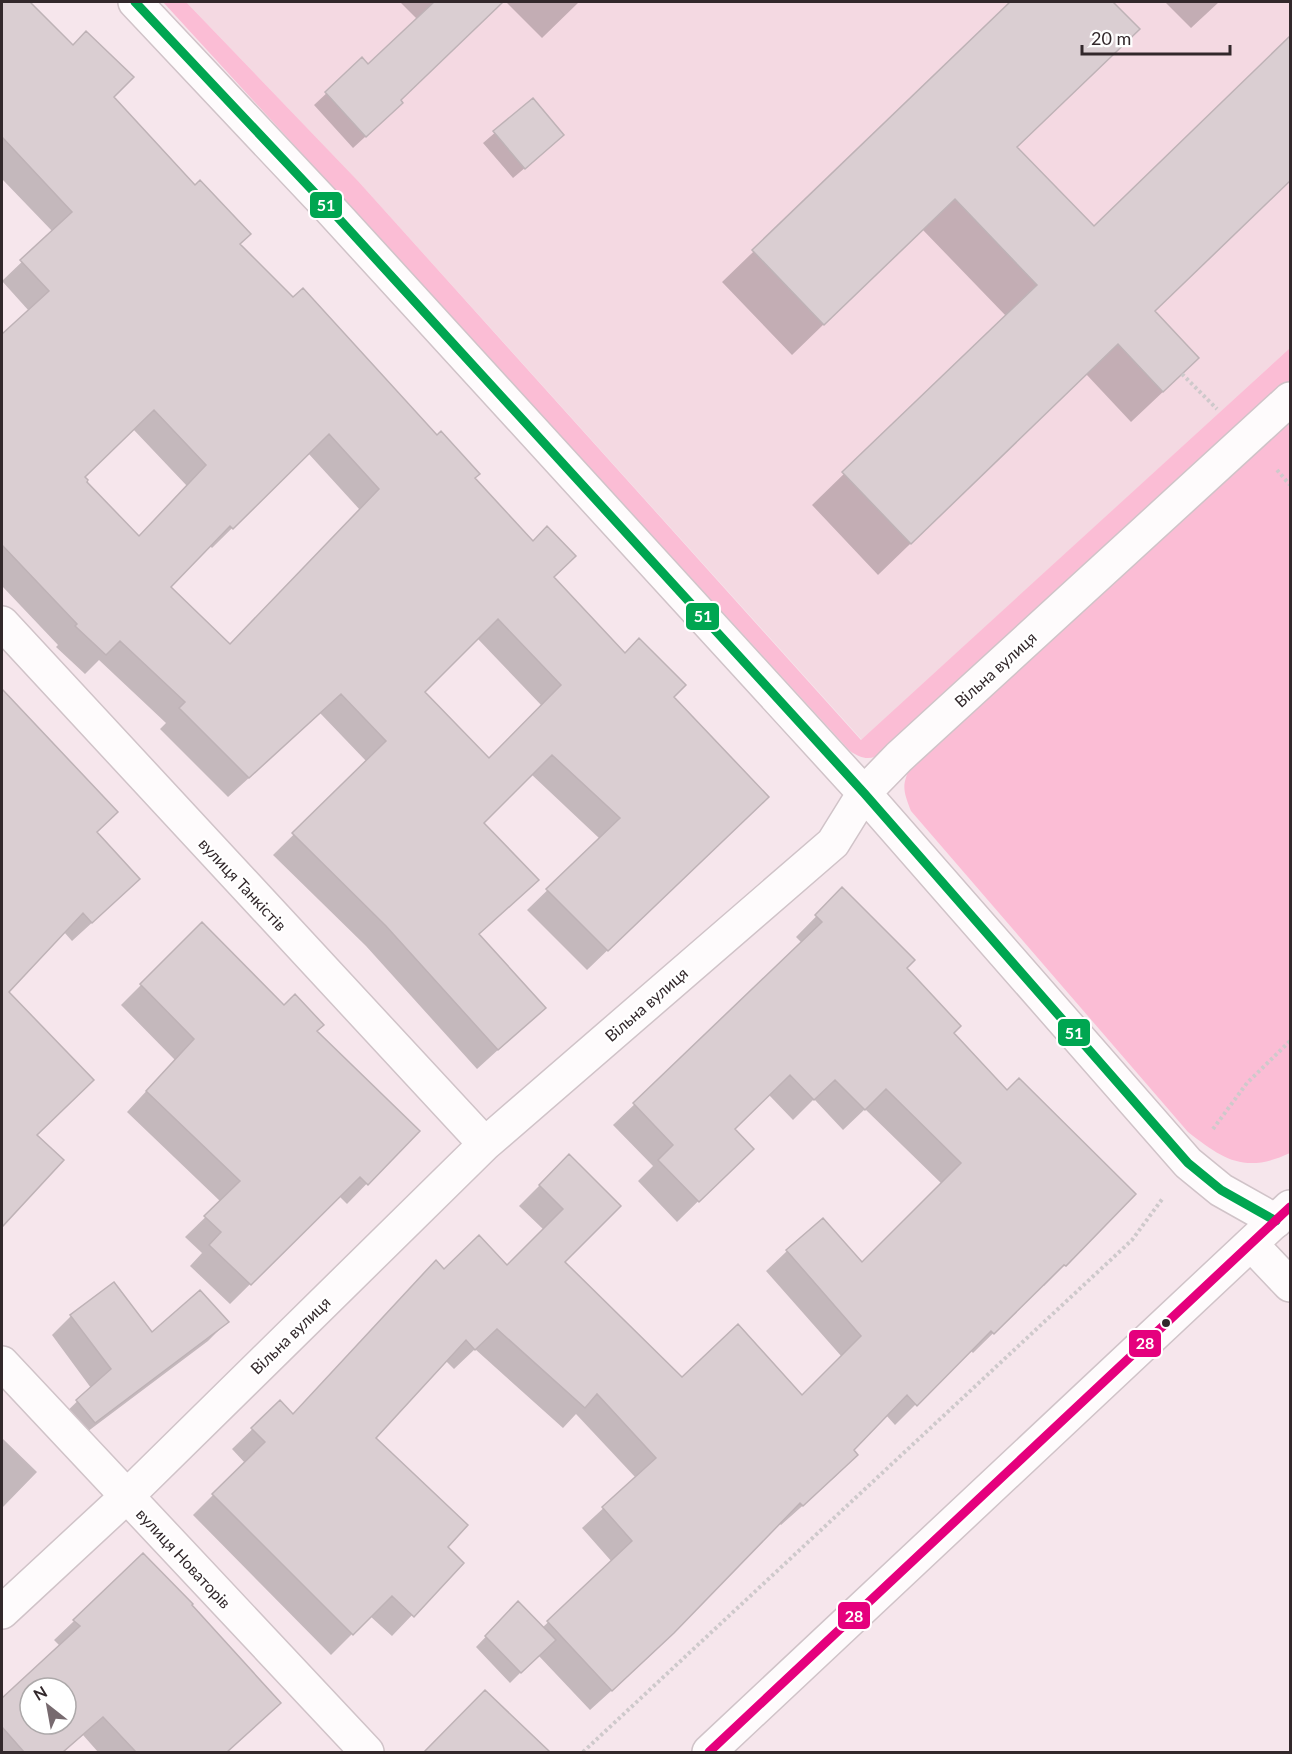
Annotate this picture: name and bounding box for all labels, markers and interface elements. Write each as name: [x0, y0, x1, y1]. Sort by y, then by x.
scale bar: [1082, 18, 1230, 56]
text: 20 m: [1091, 27, 1131, 49]
line badge: 51: [309, 191, 343, 219]
text: 51: [317, 195, 335, 214]
line badge: 51: [685, 602, 720, 631]
text: 51: [694, 606, 712, 625]
street label: Вільна вулиця: [950, 627, 1040, 711]
street label: вулиця Танкістів: [195, 834, 291, 934]
street label: Вільна вулиця: [601, 963, 691, 1045]
line badge: 51: [1057, 1018, 1091, 1047]
text: 51: [1065, 1023, 1083, 1042]
street label: Вільна вулиця: [246, 1292, 334, 1378]
unlabelled marker: [1160, 1317, 1172, 1329]
line badge: 28: [1128, 1329, 1162, 1358]
text: 28: [1136, 1333, 1154, 1352]
street label: вулиця Новаторів: [133, 1504, 235, 1612]
line badge: 28: [837, 1601, 871, 1630]
text: 28: [845, 1606, 863, 1625]
north arrow: [18, 1676, 78, 1736]
text: N: [30, 1681, 50, 1704]

